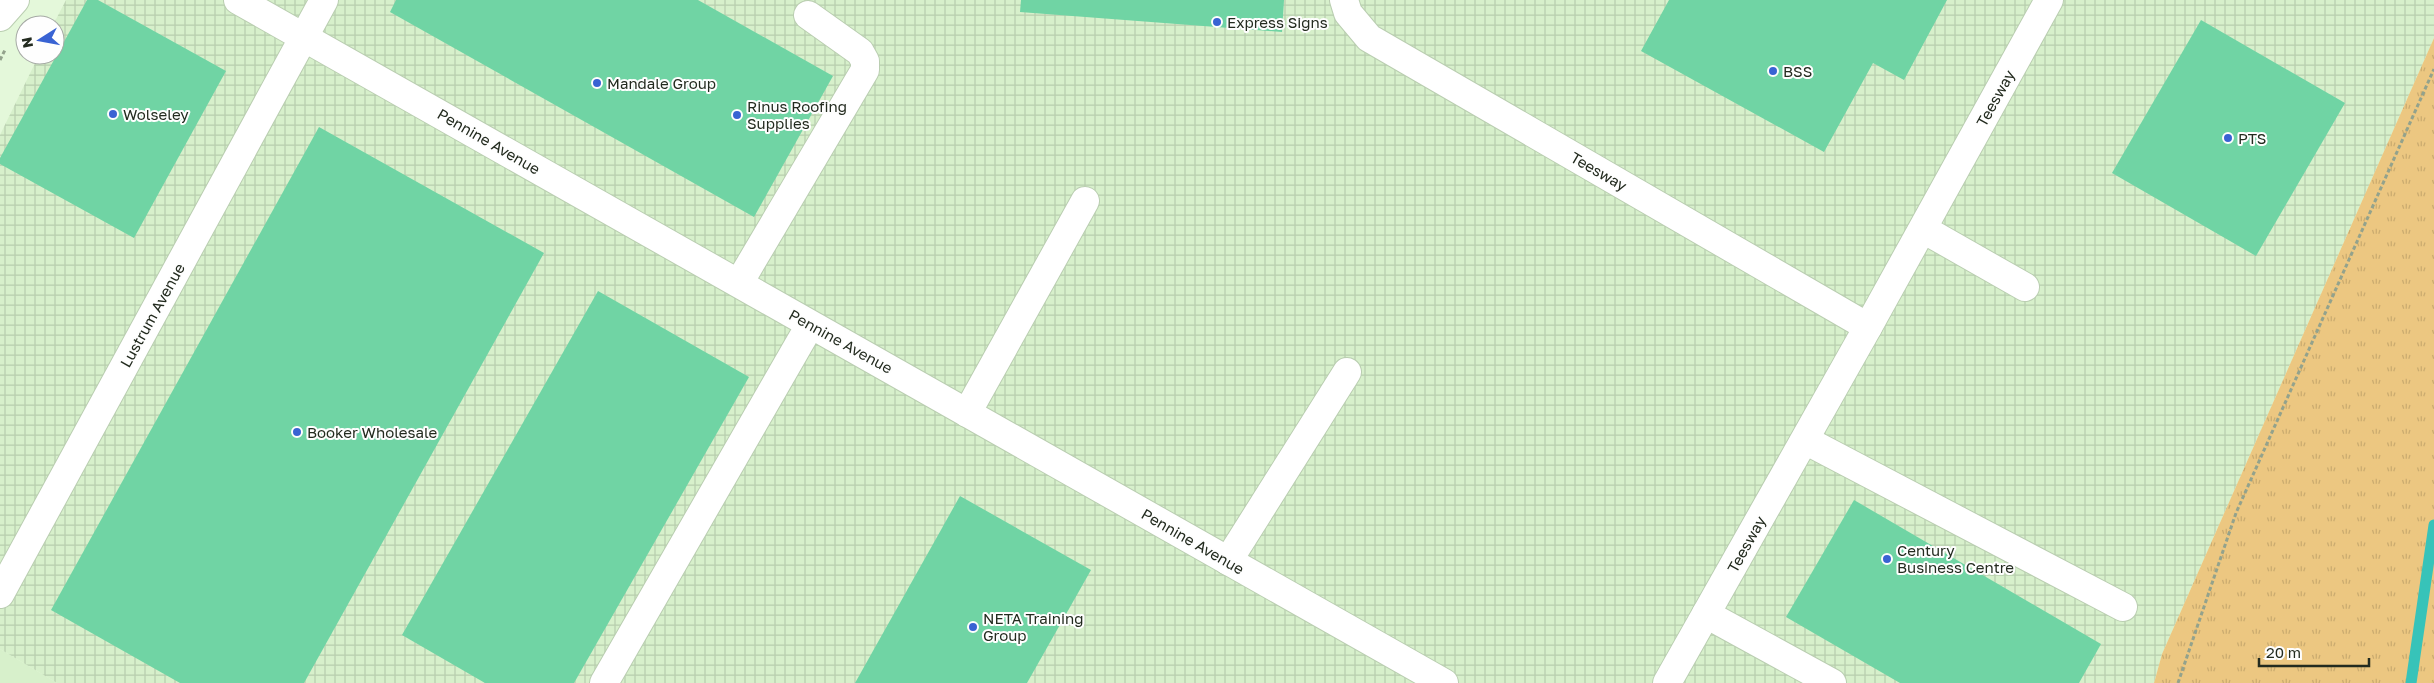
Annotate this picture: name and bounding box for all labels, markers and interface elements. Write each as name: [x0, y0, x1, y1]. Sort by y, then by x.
place label: Express Signs: [1227, 13, 1328, 31]
north arrow: [15, 15, 65, 65]
marker: Express Signs: [1211, 16, 1223, 28]
text: N: [17, 36, 36, 49]
place label: BSS: [1783, 62, 1812, 80]
marker: BSS: [1767, 65, 1779, 77]
street label: Teesway: [1972, 66, 2018, 129]
place label: Mandale Group: [607, 74, 716, 92]
marker: Mandale Group: [591, 77, 603, 89]
place label: Rinus Roofing Supplies: [747, 97, 847, 132]
street label: Pennine Avenue: [434, 104, 544, 178]
place label: Wolseley: [123, 105, 189, 123]
marker: Wolseley: [107, 108, 119, 120]
marker: Rinus Roofing Supplies: [731, 109, 743, 121]
place label: PTS: [2238, 129, 2266, 147]
marker: PTS: [2222, 132, 2234, 144]
street label: Teesway: [1568, 148, 1631, 195]
street label: Lustrum Avenue: [116, 260, 188, 370]
street label: Pennine Avenue: [786, 305, 896, 377]
place label: Booker Wholesale: [307, 423, 438, 441]
marker: Booker Wholesale: [291, 426, 303, 438]
street label: Pennine Avenue: [1138, 504, 1248, 578]
street label: Teesway: [1723, 512, 1769, 575]
place label: Century Business Centre: [1897, 541, 2014, 576]
marker: Century Business Centre: [1881, 553, 1893, 565]
place label: NETA Training Group: [983, 609, 1083, 644]
marker: NETA Training Group: [967, 621, 979, 633]
scale bar: [2259, 636, 2369, 668]
text: 20 m: [2266, 643, 2301, 661]

